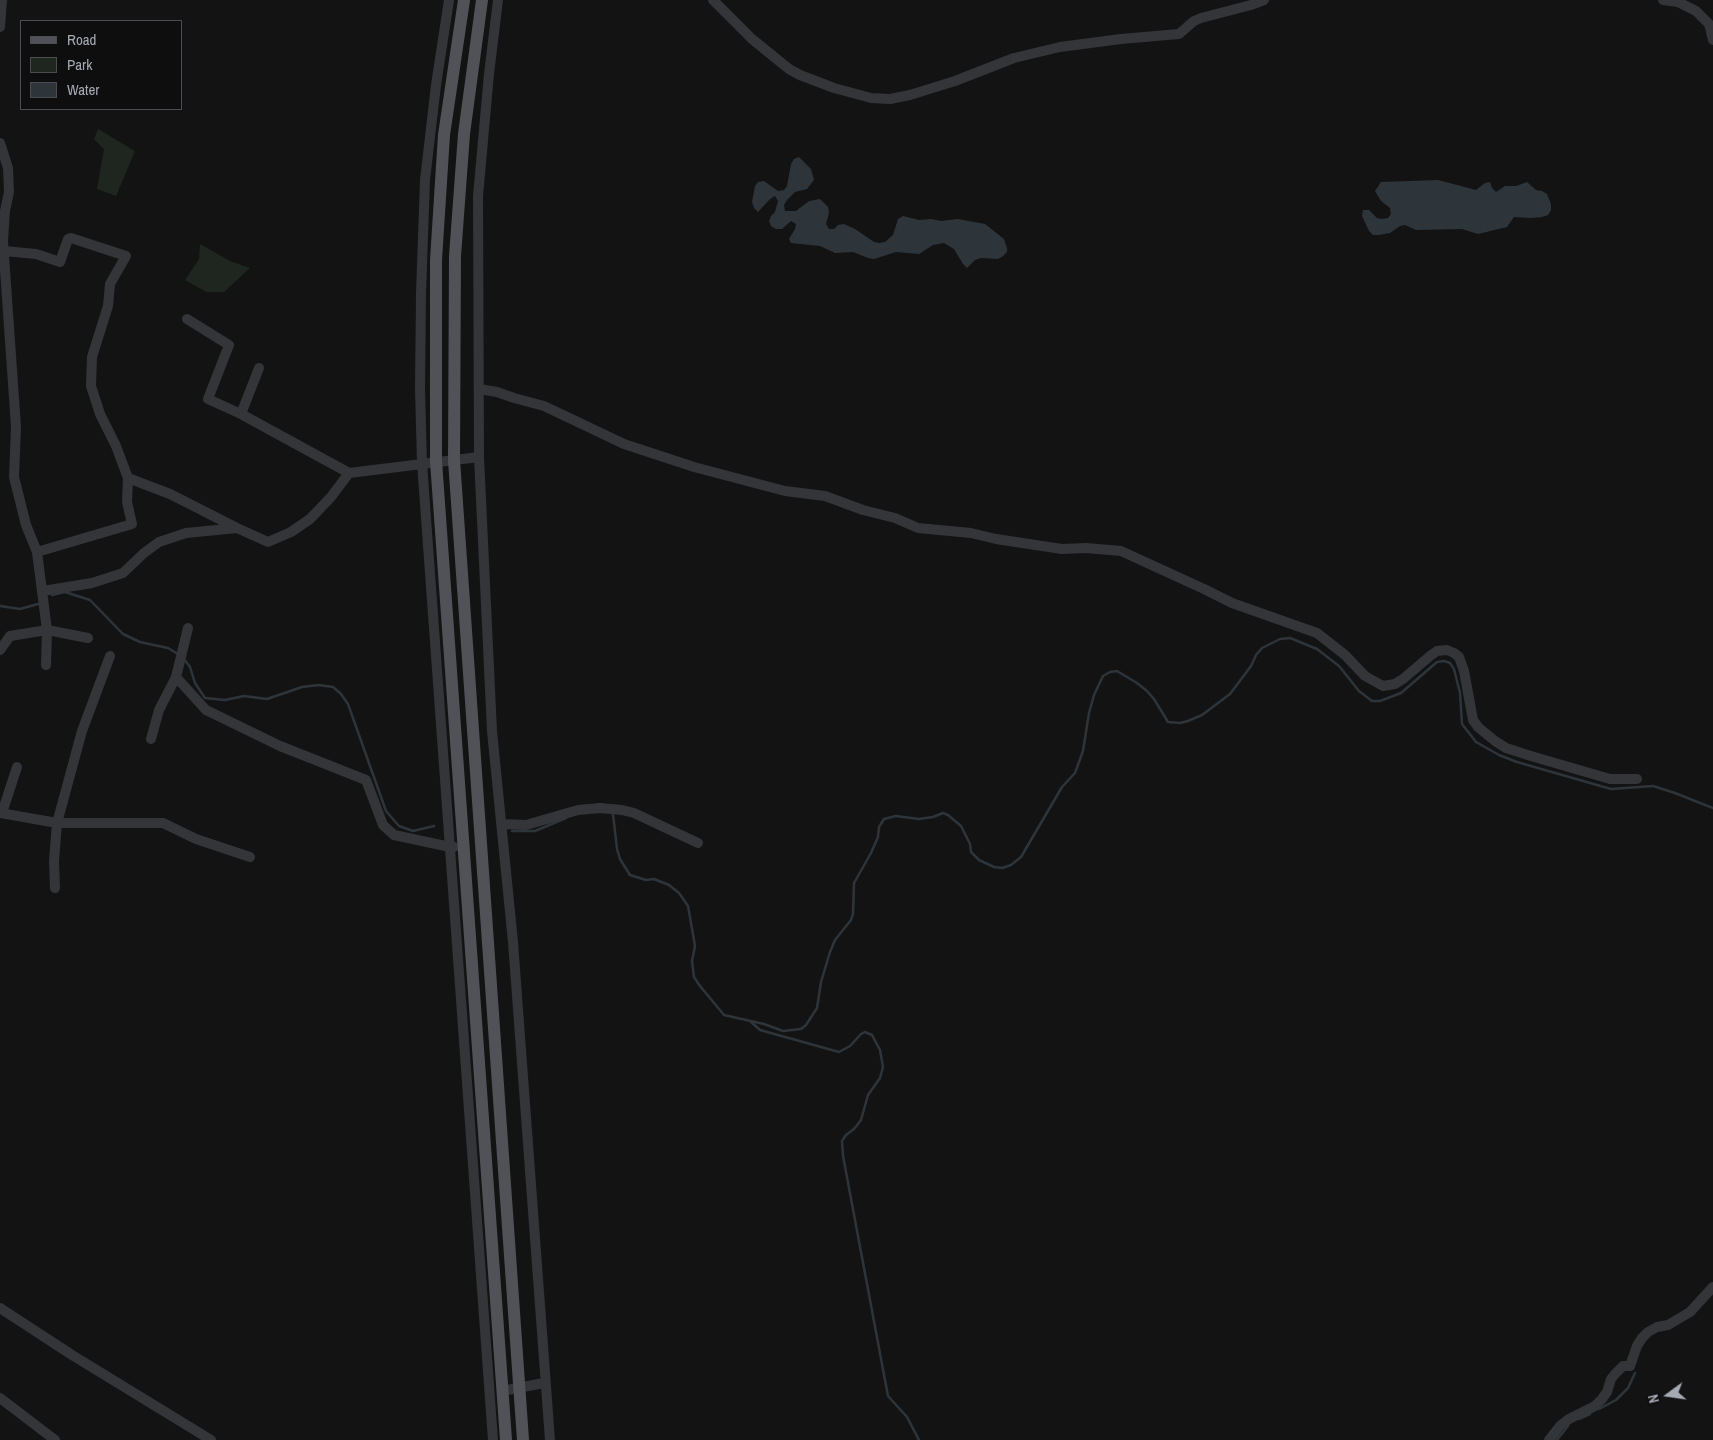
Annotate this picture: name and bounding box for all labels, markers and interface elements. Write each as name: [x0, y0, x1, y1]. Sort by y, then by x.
legend: [20, 20, 182, 110]
text: Road: [67, 29, 96, 50]
text: Park: [67, 54, 92, 75]
text: Water: [67, 79, 99, 100]
north arrow: [1643, 1370, 1693, 1420]
text: N: [1644, 1392, 1663, 1405]

